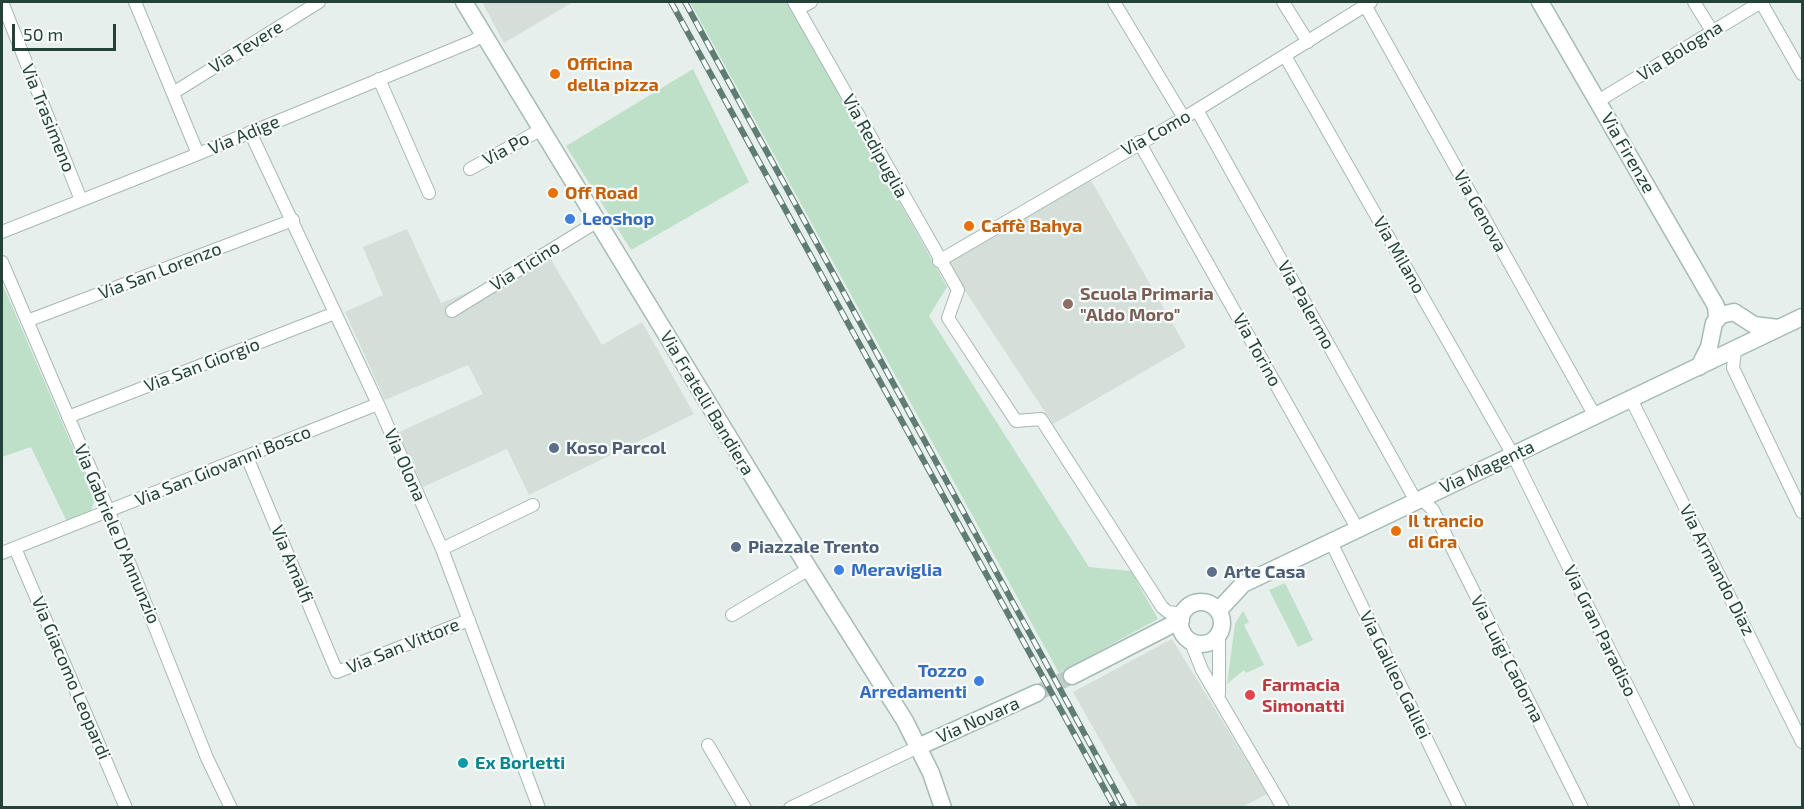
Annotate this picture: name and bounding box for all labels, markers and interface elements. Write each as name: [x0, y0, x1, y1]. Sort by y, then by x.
scale bar: [15, 12, 118, 50]
street label: Via Tevere: [205, 16, 287, 78]
street label: Via Bologna: [1633, 16, 1727, 86]
text: 50 m: [23, 23, 63, 45]
place label: Officina della pizza: [567, 53, 659, 96]
street label: Via Trasimeno: [16, 61, 80, 175]
marker: Officina della pizza: [548, 67, 562, 81]
street label: Via Redipuglia: [838, 90, 912, 202]
street label: Via Como: [1118, 105, 1194, 161]
street label: Via Firenze: [1596, 109, 1660, 197]
street label: Via Adige: [205, 110, 283, 160]
street label: Via Po: [479, 127, 533, 171]
street label: Via Genova: [1449, 166, 1511, 256]
place label: Off Road: [565, 182, 638, 204]
marker: Off Road: [546, 186, 560, 200]
place label: Leoshop: [582, 208, 654, 230]
marker: Leoshop: [563, 212, 577, 226]
street label: Via Milano: [1368, 213, 1430, 297]
place label: Caffè Bahya: [981, 215, 1082, 237]
marker: Caffè Bahya: [962, 219, 976, 233]
street label: Via Ticino: [486, 236, 564, 296]
street label: Via San Lorenzo: [96, 238, 224, 304]
street label: Via Palermo: [1273, 257, 1339, 353]
place label: Scuola Primaria "Aldo Moro": [1080, 283, 1214, 326]
marker: Scuola Primaria "Aldo Moro": [1061, 297, 1075, 311]
street label: Via Torino: [1228, 310, 1286, 390]
street label: Via Fratelli Bandiera: [655, 327, 759, 479]
street label: Via San Giorgio: [141, 333, 263, 397]
street label: Via San Giovanni Bosco: [132, 421, 314, 511]
street label: Via Olona: [379, 425, 431, 505]
street label: Via Magenta: [1436, 436, 1538, 498]
place label: Koso Parcol: [566, 437, 666, 459]
street label: Via Gabriele D'Annunzio: [69, 441, 165, 627]
marker: Koso Parcol: [547, 441, 561, 455]
street label: Via Armando Diaz: [1675, 501, 1759, 639]
place label: Il trancio di Gra: [1408, 510, 1484, 552]
street label: Via Amalfi: [266, 522, 318, 606]
marker: Il trancio di Gra: [1389, 524, 1403, 538]
place label: Piazzale Trento: [748, 536, 879, 558]
marker: Piazzale Trento: [729, 540, 743, 554]
place label: Meraviglia: [851, 559, 942, 581]
place label: Arte Casa: [1224, 561, 1306, 583]
street label: Via Gran Paradiso: [1559, 562, 1641, 700]
marker: Meraviglia: [832, 563, 846, 577]
marker: Arte Casa: [1205, 565, 1219, 579]
street label: Via Luigi Cadorna: [1466, 592, 1548, 726]
street label: Via Giacomo Leopardi: [27, 593, 115, 763]
street label: Via Galileo Galilei: [1355, 607, 1435, 743]
street label: Via San Vittore: [343, 614, 463, 678]
place label: Tozzo Arredamenti: [860, 660, 967, 702]
marker: Tozzo Arredamenti: [972, 674, 986, 688]
place label: Farmacia Simonatti: [1262, 674, 1345, 716]
marker: Farmacia Simonatti: [1243, 688, 1257, 702]
street label: Via Novara: [933, 692, 1023, 748]
place label: Ex Borletti: [475, 752, 565, 774]
marker: Ex Borletti: [456, 756, 470, 770]

